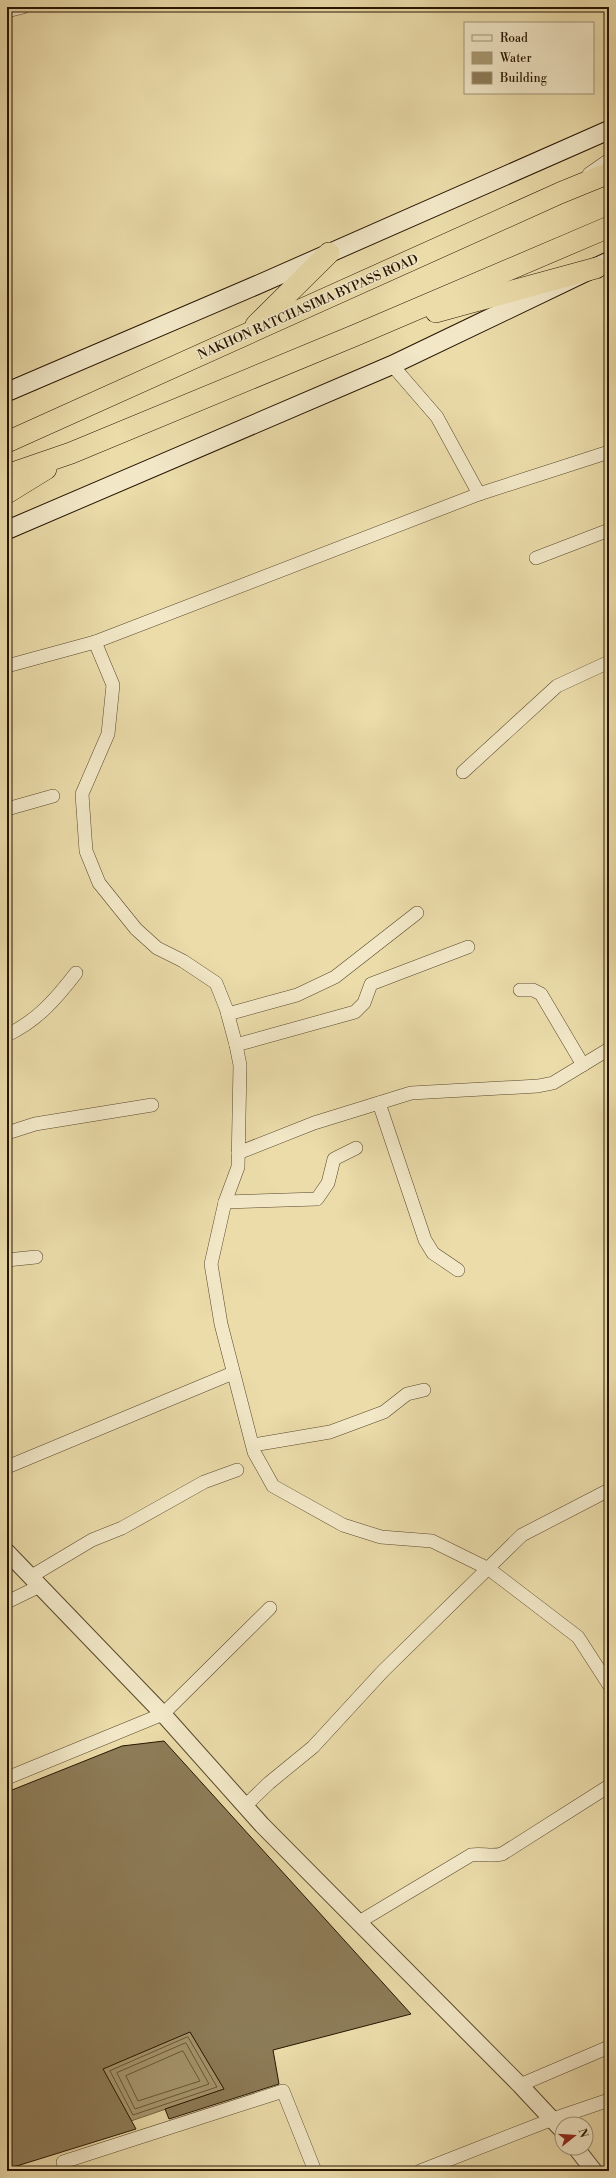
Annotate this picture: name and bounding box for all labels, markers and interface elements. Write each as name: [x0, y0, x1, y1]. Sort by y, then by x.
legend: [464, 22, 594, 94]
text: Road: [500, 31, 528, 46]
text: Water: [499, 51, 532, 66]
text: Building: [499, 71, 548, 86]
street label: NAKHON RATCHASIMA BYPASS ROAD: [195, 251, 421, 363]
north arrow: [554, 2116, 594, 2156]
text: N: [575, 2127, 591, 2140]

